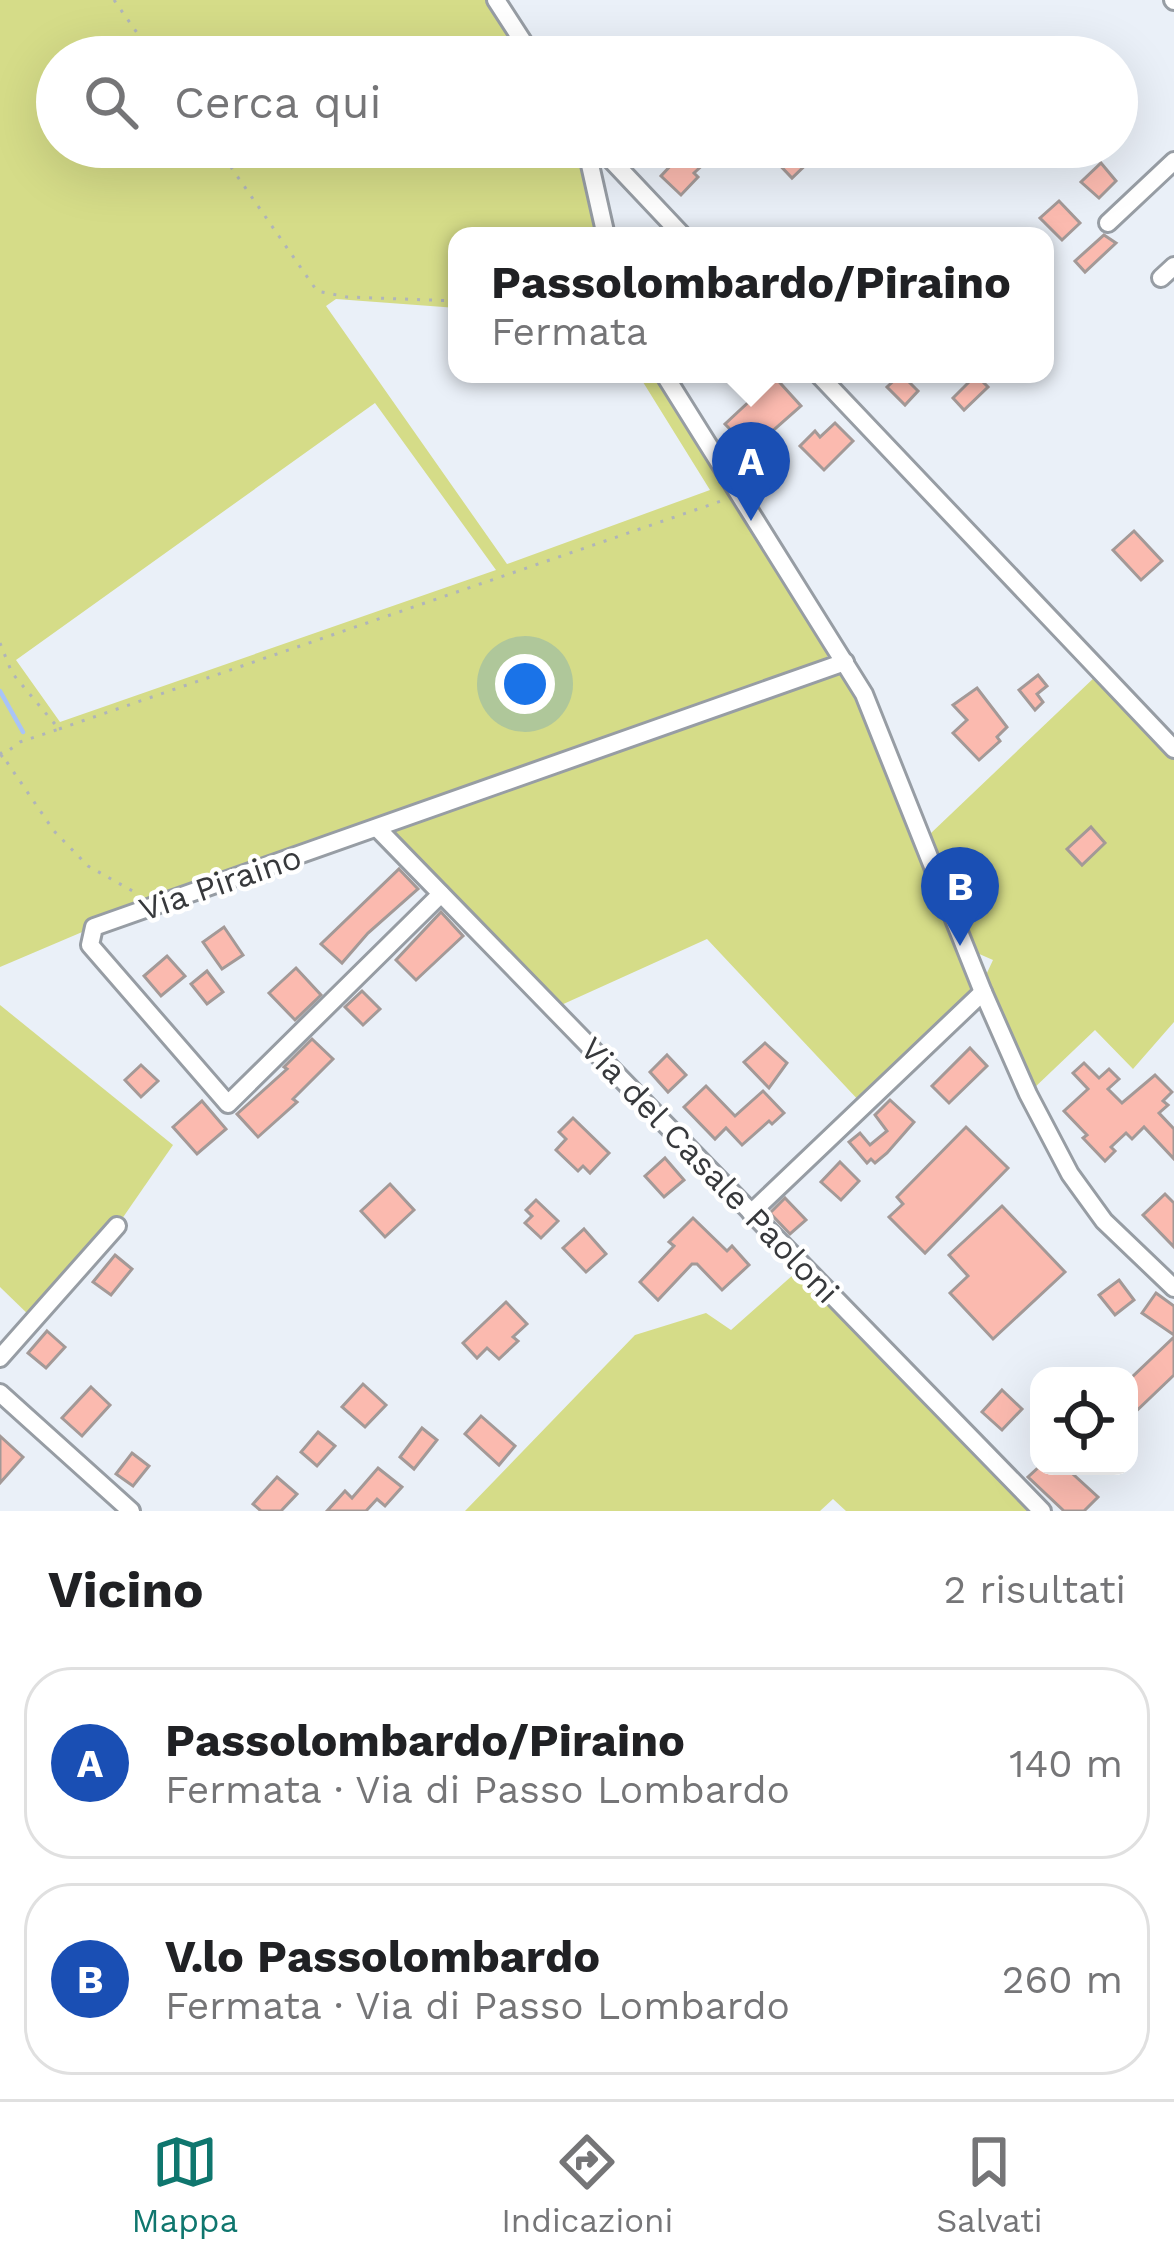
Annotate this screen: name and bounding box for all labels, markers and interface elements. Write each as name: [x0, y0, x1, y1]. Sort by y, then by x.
search box: [36, 36, 1138, 168]
icon: search: [78, 69, 144, 135]
text: Cerca qui: [174, 76, 381, 129]
popup: [448, 227, 1054, 383]
text: Passolombardo/Piraino: [491, 256, 1011, 309]
text: Fermata: [491, 309, 648, 354]
pin: A: [712, 422, 790, 521]
your location: [495, 654, 555, 714]
street label: Via Piraino: [134, 837, 306, 929]
pin: B: [921, 847, 999, 946]
street label: Via del Casale Paoloni: [573, 1029, 847, 1311]
map controls: [1030, 1367, 1138, 1475]
button: locate: [1030, 1367, 1138, 1475]
text: Vicino: [48, 1560, 204, 1619]
text: 2 risultati: [944, 1567, 1126, 1612]
text: Passolombardo/Piraino: [165, 1714, 685, 1767]
text: A: [77, 1741, 103, 1786]
text: 140 m: [1009, 1741, 1123, 1786]
text: Fermata · Via di Passo Lombardo: [165, 1767, 790, 1812]
text: V.lo Passolombardo: [165, 1930, 600, 1983]
text: B: [77, 1957, 103, 2002]
text: 260 m: [1002, 1957, 1123, 2002]
text: Fermata · Via di Passo Lombardo: [165, 1983, 790, 2028]
tab: Mappa: [131, 2129, 238, 2240]
tab: Indicazioni: [501, 2129, 673, 2240]
tab: Salvati: [936, 2129, 1043, 2240]

